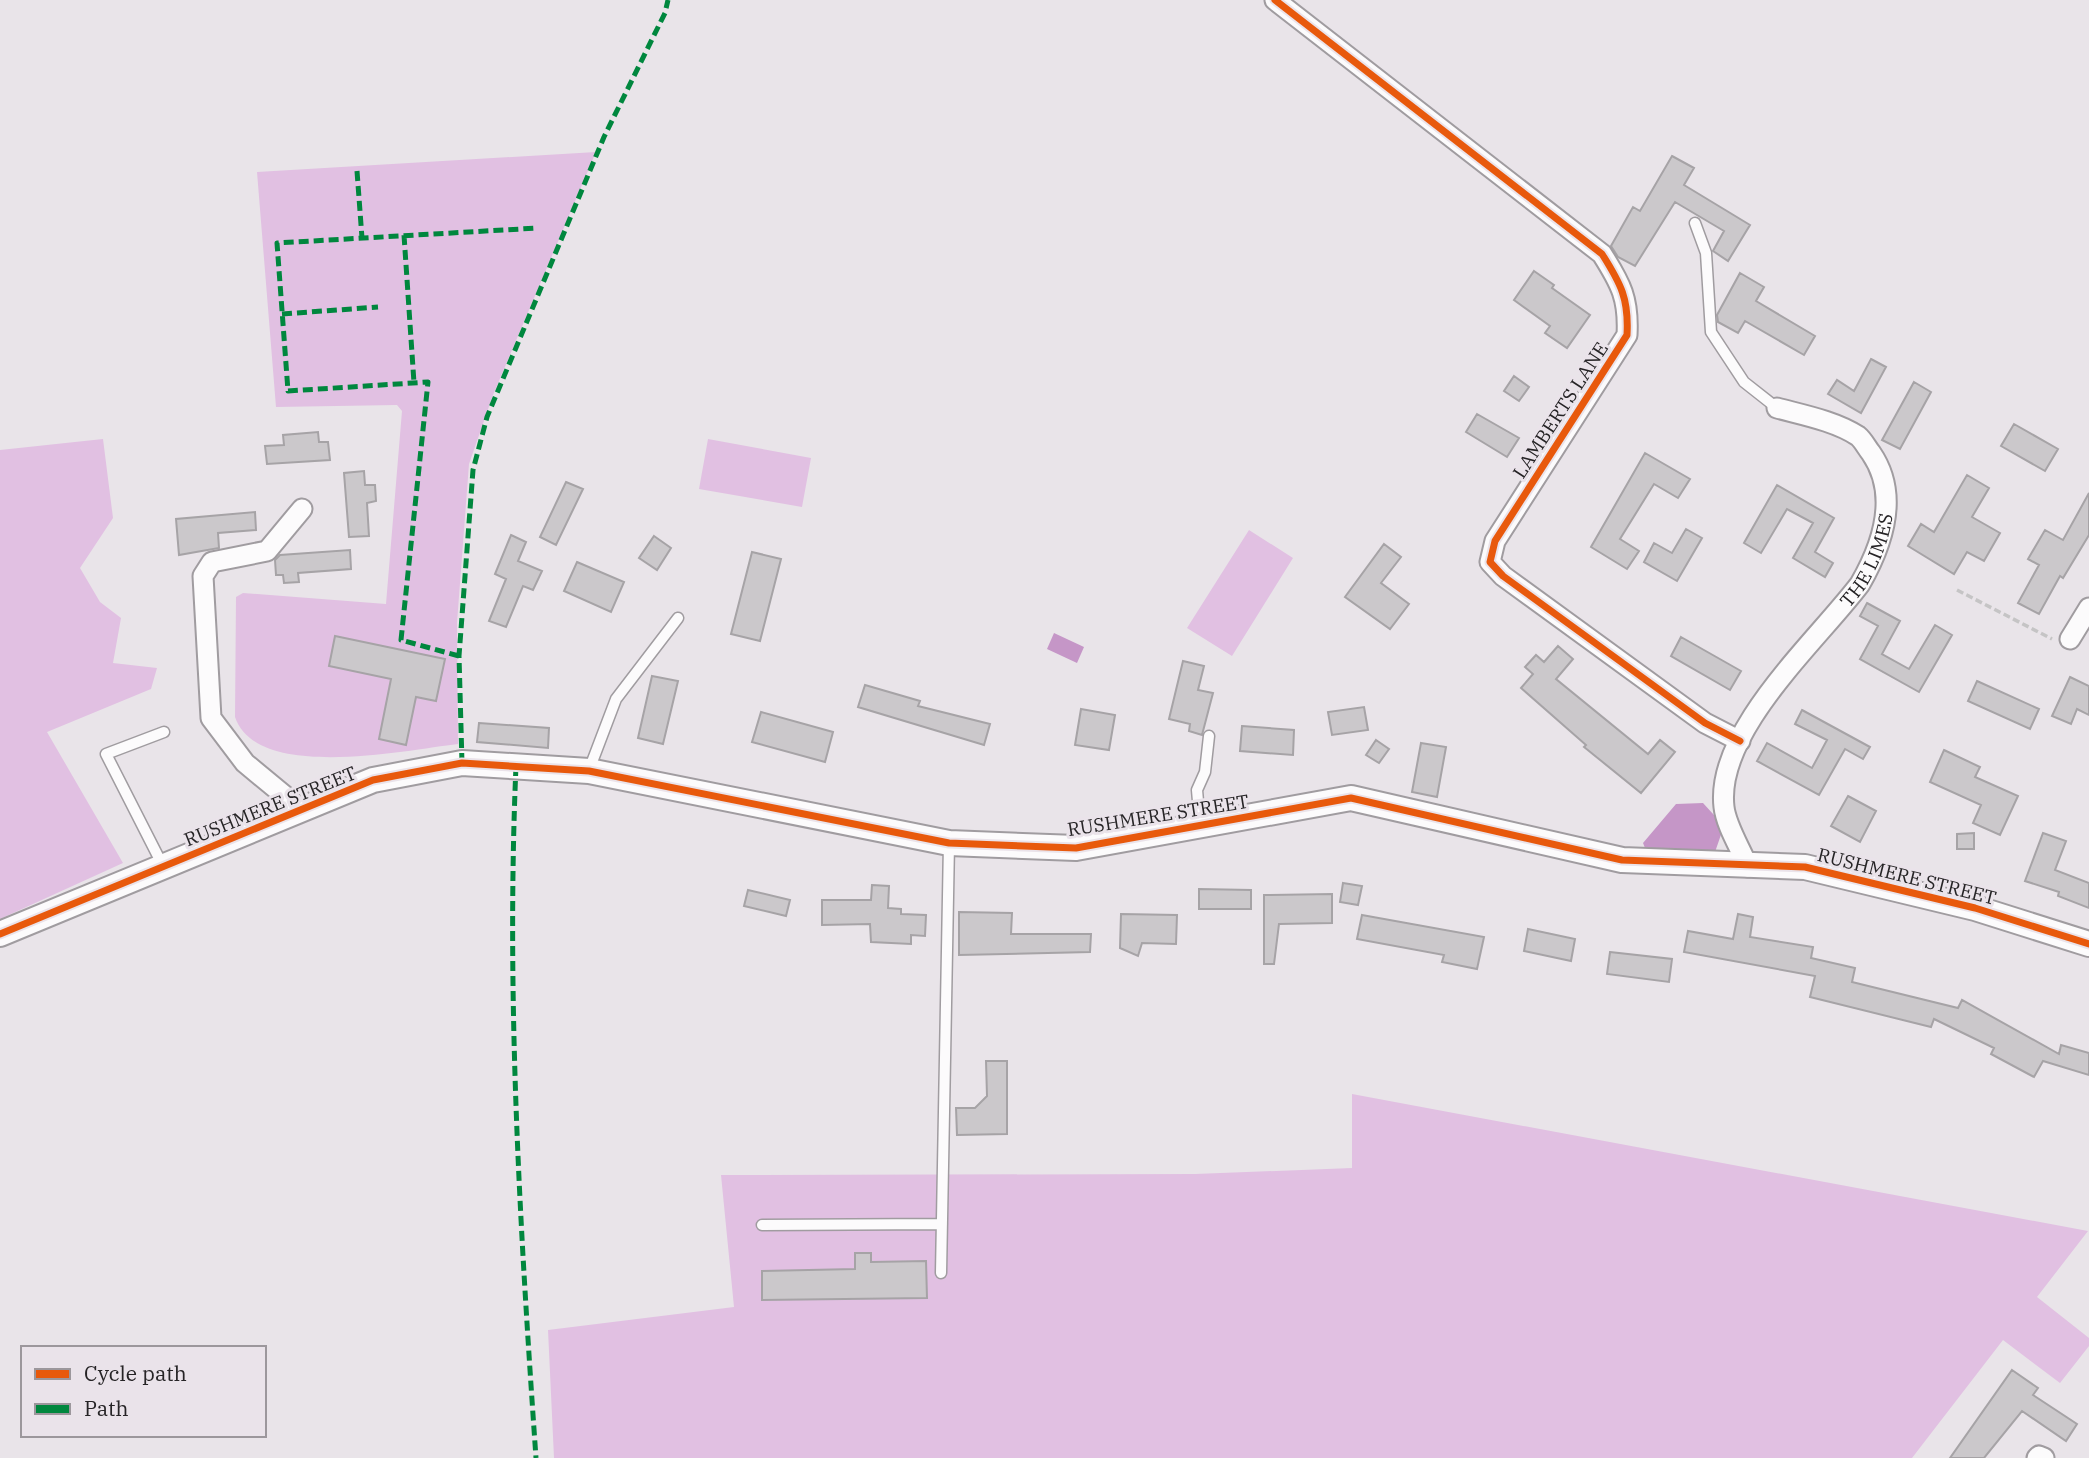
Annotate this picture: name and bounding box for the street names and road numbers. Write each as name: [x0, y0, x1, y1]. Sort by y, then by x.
street label: LAMBERTS LANE: [1507, 337, 1613, 483]
street label: THE LIMES: [1834, 512, 1898, 612]
street label: RUSHMERE STREET: [180, 760, 360, 852]
street label: RUSHMERE STREET: [1065, 789, 1251, 841]
street label: RUSHMERE STREET: [1815, 842, 1999, 910]

